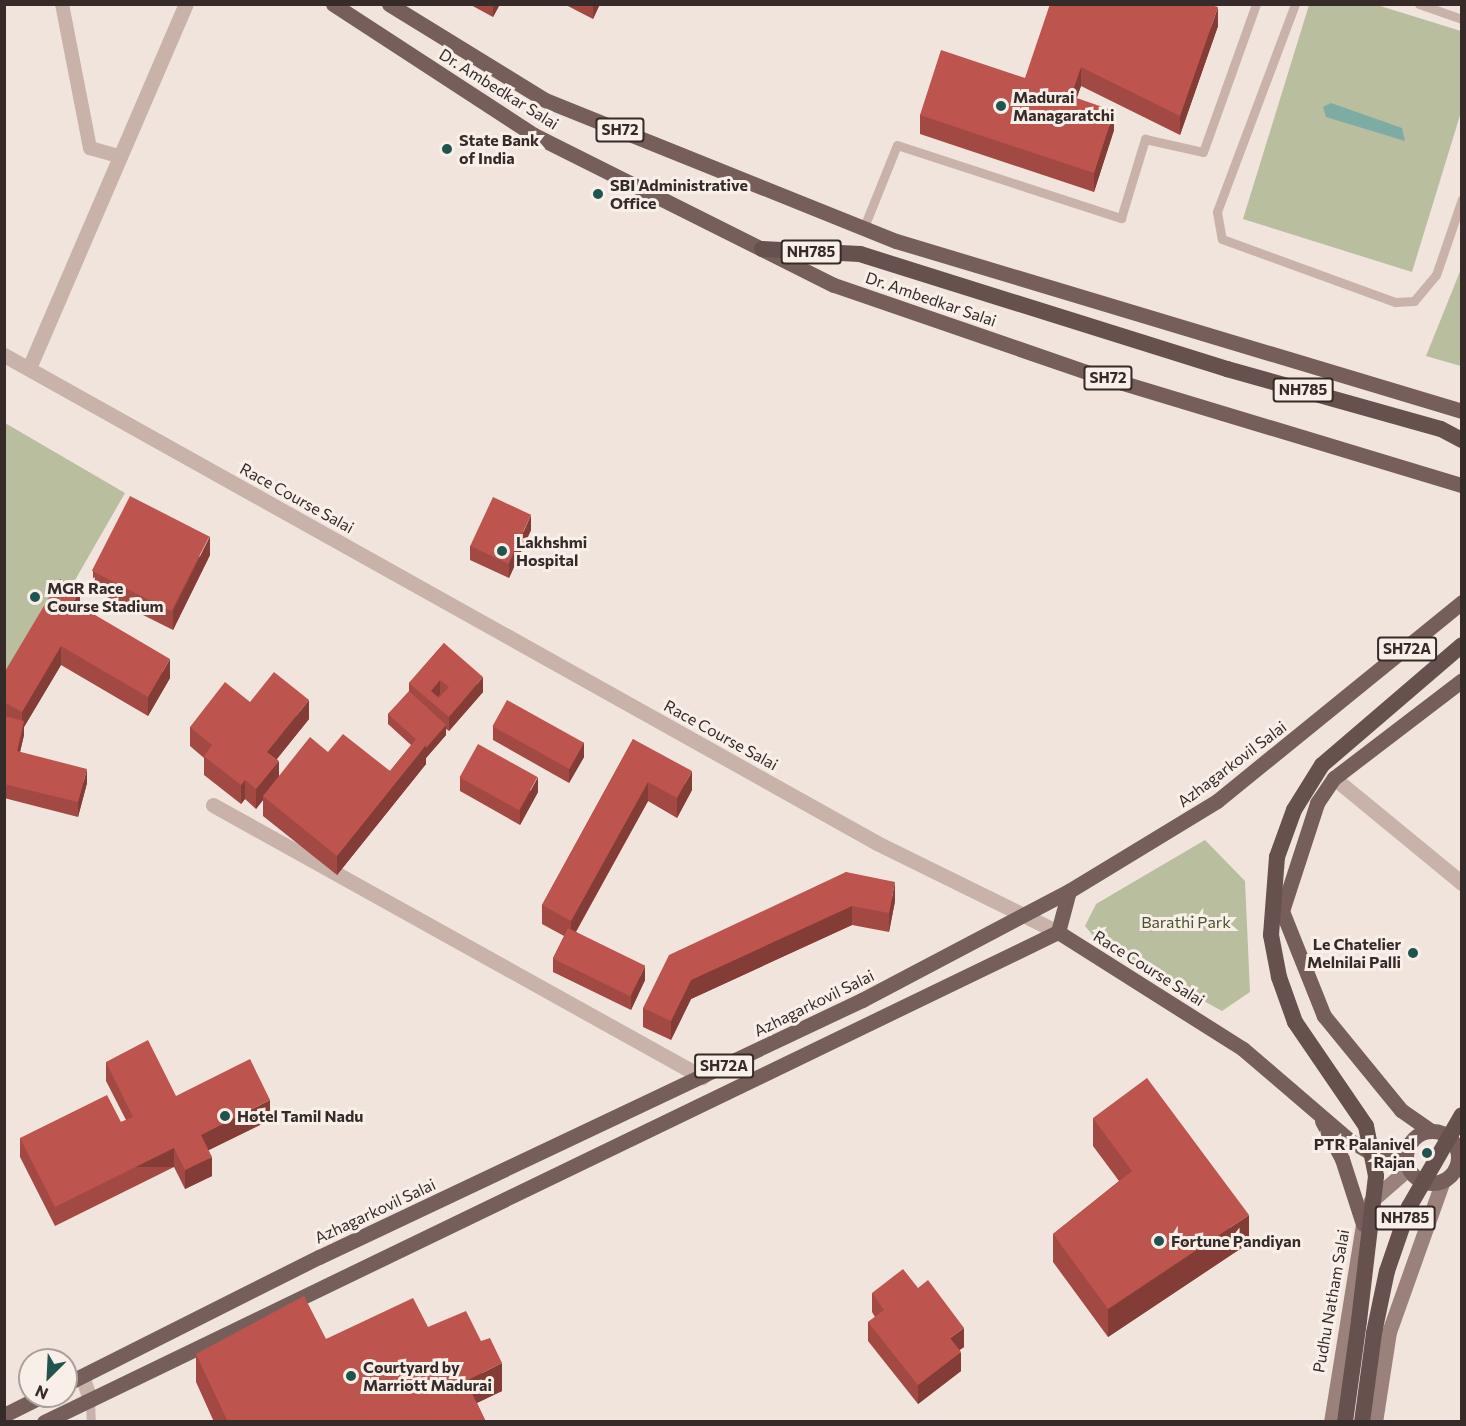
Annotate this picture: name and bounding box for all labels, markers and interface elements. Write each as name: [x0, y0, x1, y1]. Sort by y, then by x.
street label: Dr. Ambedkar Salai: [436, 45, 562, 133]
place label: Madurai Managaratchi: [1013, 87, 1115, 125]
marker: Madurai Managaratchi: [994, 99, 1008, 113]
road number: SH72: [594, 118, 646, 142]
place label: State Bank of India: [459, 130, 539, 168]
marker: State Bank of India: [440, 142, 454, 156]
place label: SBI Administrative Office: [610, 175, 748, 213]
marker: SBI Administrative Office: [591, 187, 605, 201]
road number: NH785: [780, 240, 842, 264]
street label: Dr. Ambedkar Salai: [863, 268, 999, 330]
road number: SH72: [1082, 366, 1134, 390]
road number: NH785: [1272, 378, 1334, 402]
street label: Race Course Salai: [237, 459, 357, 537]
place label: Lakhshmi Hospital: [516, 532, 587, 570]
marker: Lakhshmi Hospital: [493, 542, 511, 560]
place label: MGR Race Course Stadium: [47, 578, 163, 616]
marker: MGR Race Course Stadium: [28, 590, 42, 604]
road number: SH72A: [1377, 637, 1437, 661]
street label: Race Course Salai: [661, 696, 781, 774]
street label: Azhagarkovil Salai: [1174, 717, 1290, 811]
park label: Barathi Park: [1141, 912, 1231, 932]
street label: Race Course Salai: [1090, 926, 1208, 1010]
place label: Le Chatelier Melnilai Palli: [1307, 934, 1401, 972]
marker: Le Chatelier Melnilai Palli: [1406, 946, 1420, 960]
street label: Azhagarkovil Salai: [751, 966, 877, 1040]
road number: SH72A: [694, 1054, 754, 1078]
place label: Hotel Tamil Nadu: [237, 1106, 363, 1126]
marker: Hotel Tamil Nadu: [218, 1109, 232, 1123]
place label: PTR Palanivel Rajan: [1314, 1134, 1415, 1172]
marker: PTR Palanivel Rajan: [1420, 1146, 1434, 1160]
street label: Azhagarkovil Salai: [312, 1175, 438, 1247]
road number: NH785: [1374, 1206, 1436, 1230]
street label: Pudhu Natham Salai: [1309, 1228, 1353, 1374]
place label: Fortune Pandiyan: [1171, 1231, 1301, 1251]
marker: Fortune Pandiyan: [1152, 1234, 1166, 1248]
north arrow: [18, 1348, 78, 1408]
place label: Courtyard by Marriott Madurai: [363, 1357, 492, 1395]
marker: Courtyard by Marriott Madurai: [344, 1369, 358, 1383]
text: N: [32, 1382, 51, 1404]

